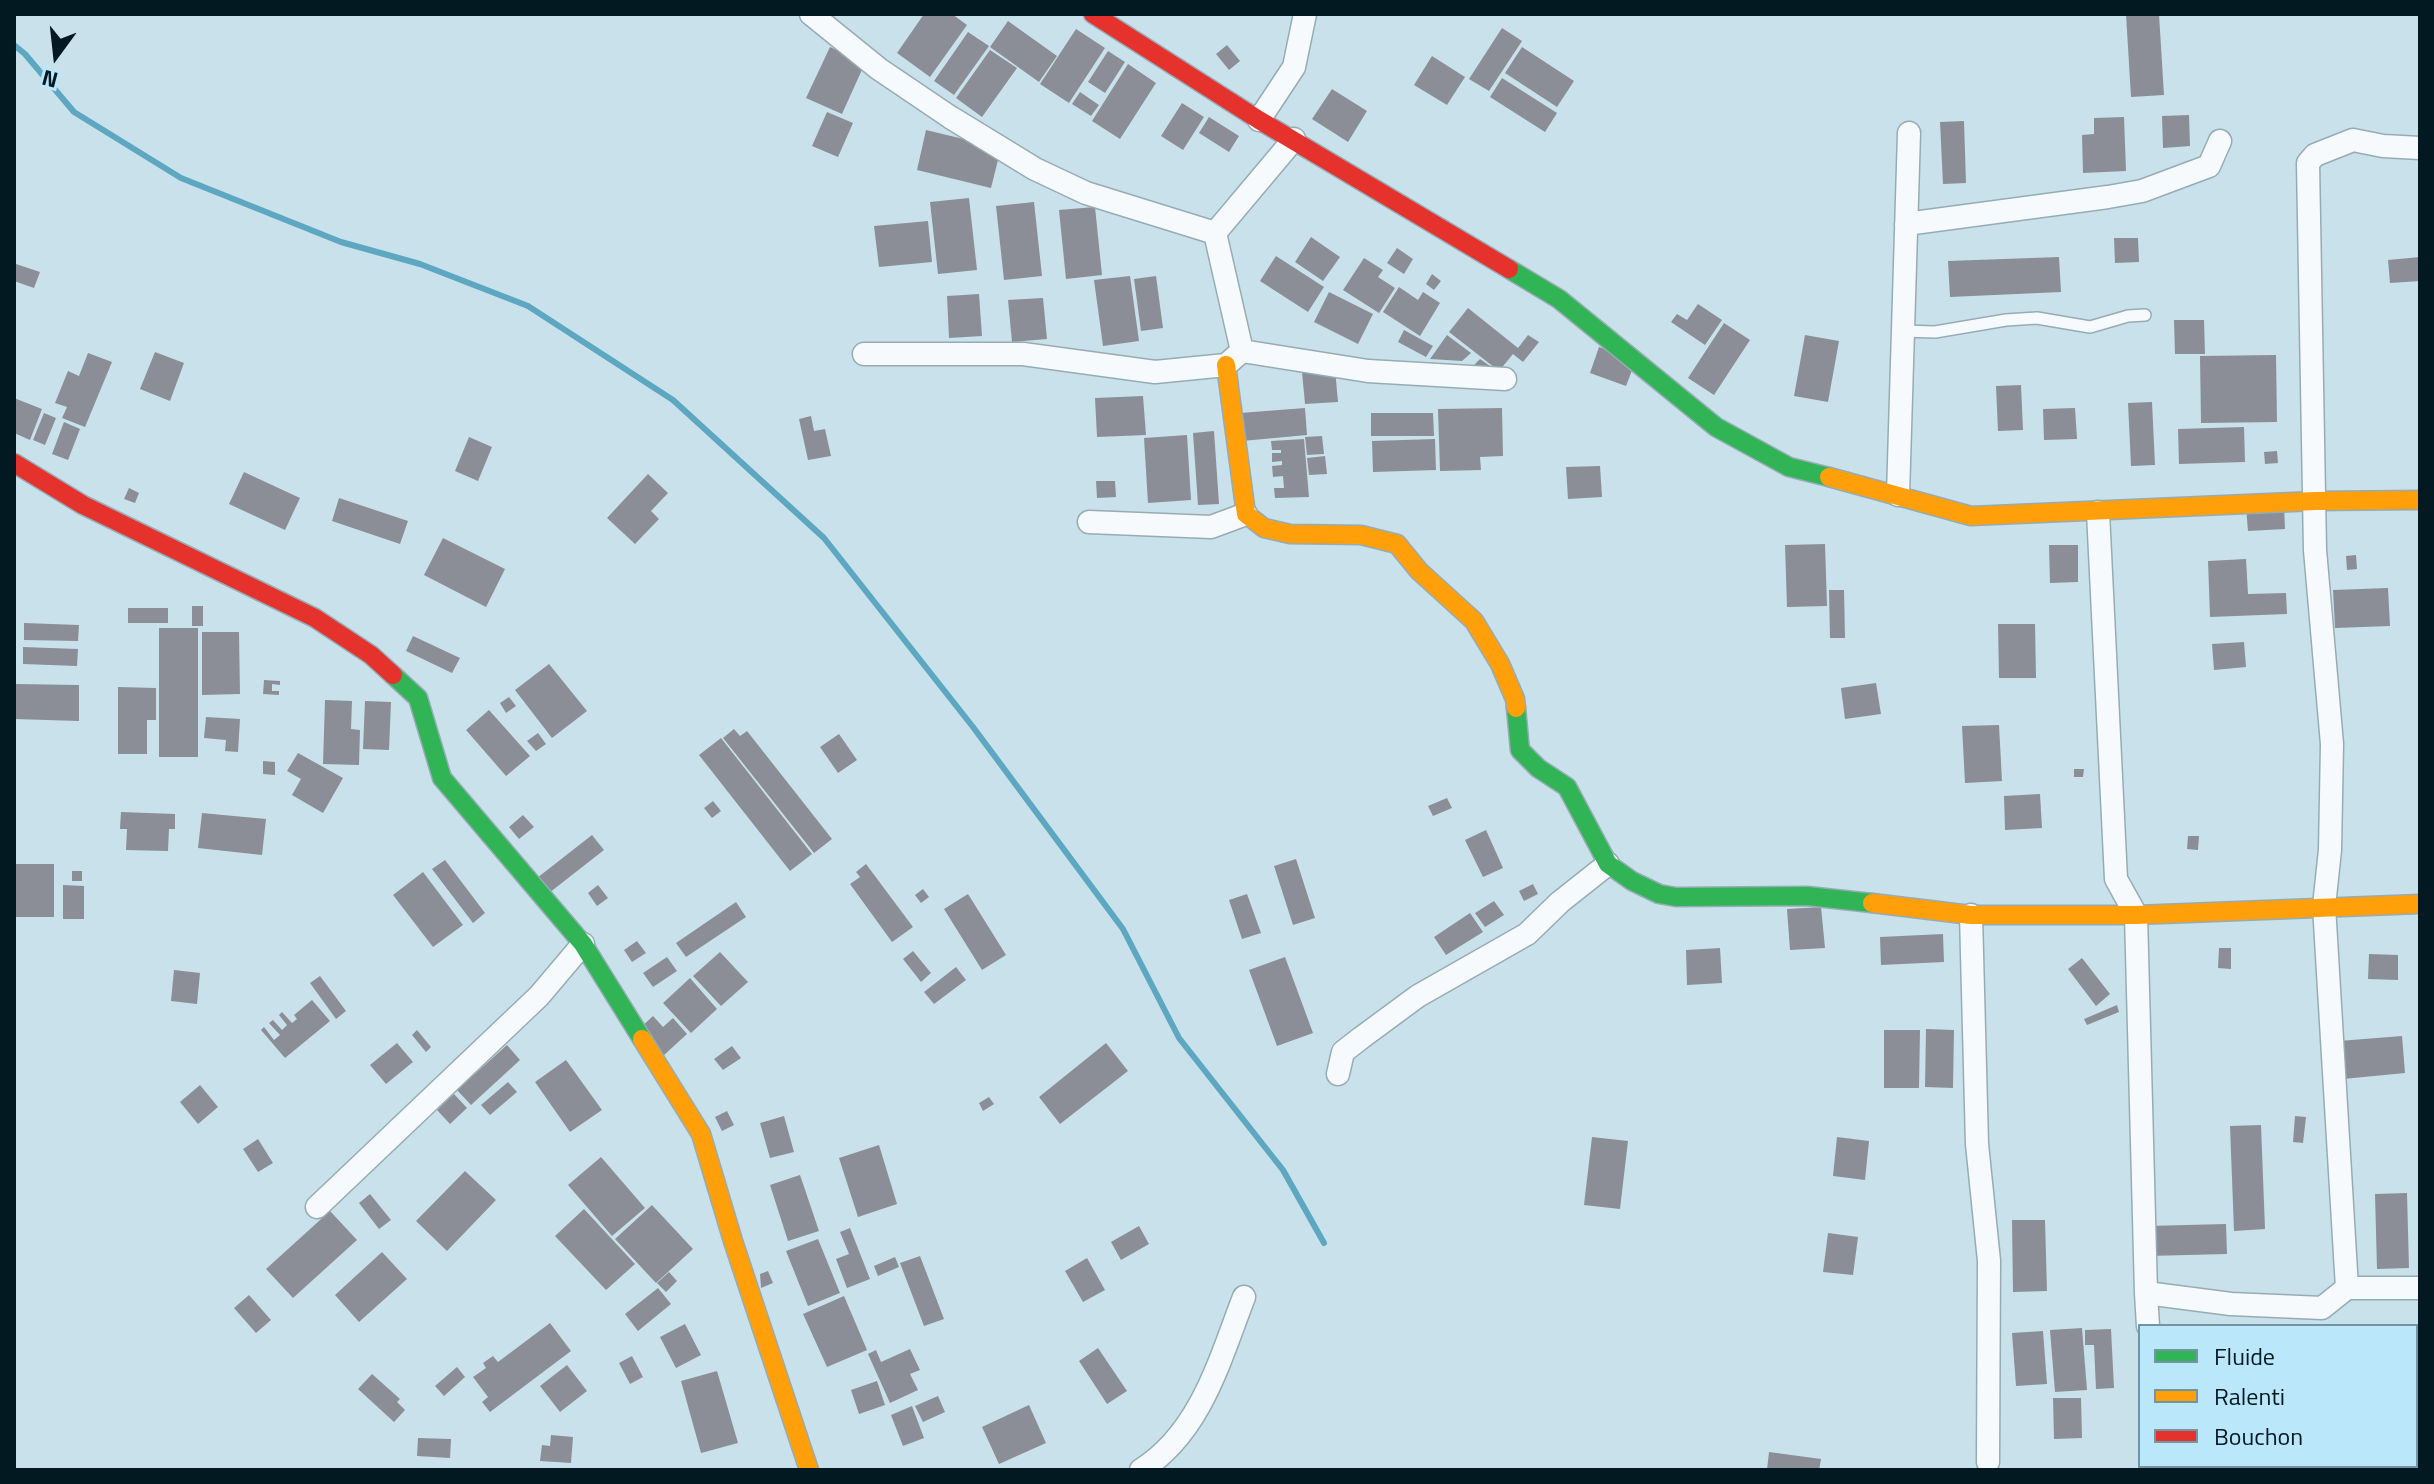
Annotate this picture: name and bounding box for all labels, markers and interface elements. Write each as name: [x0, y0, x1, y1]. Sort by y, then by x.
north arrow: [16, 16, 96, 96]
text: N: [38, 61, 62, 98]
legend: [2138, 1324, 2418, 1468]
text: Fluide: [2214, 1338, 2275, 1374]
text: Ralenti: [2214, 1378, 2285, 1414]
text: Bouchon: [2214, 1418, 2303, 1454]

